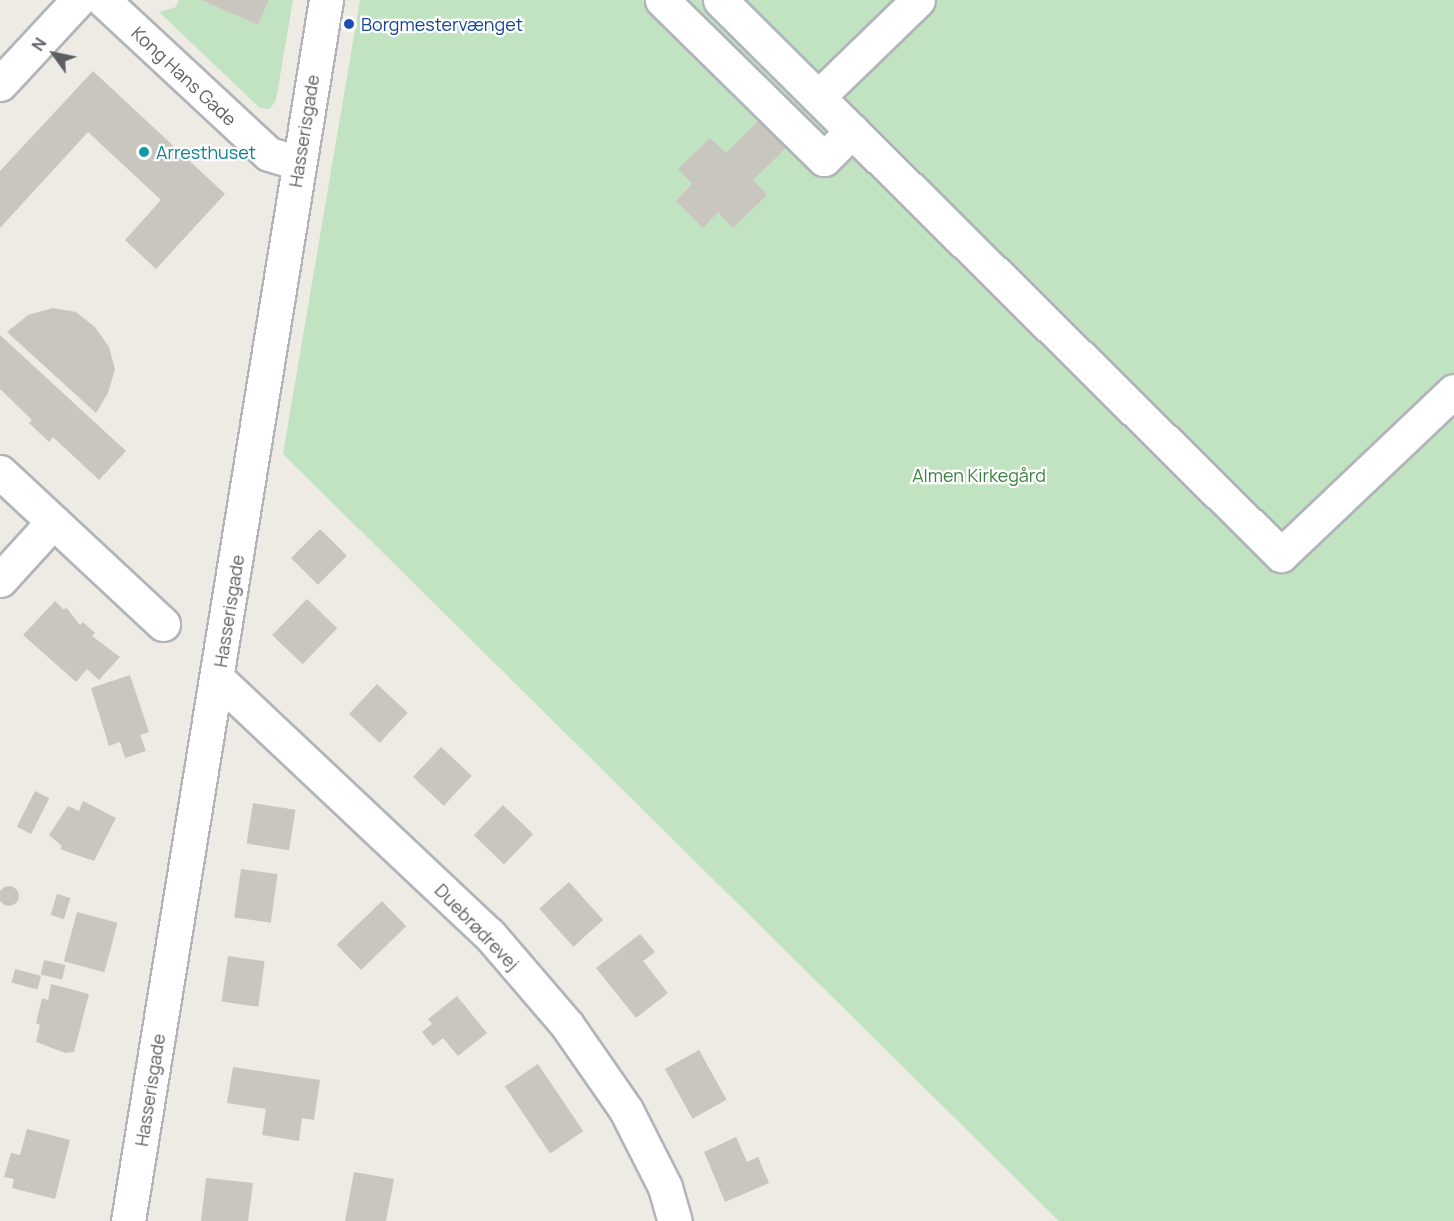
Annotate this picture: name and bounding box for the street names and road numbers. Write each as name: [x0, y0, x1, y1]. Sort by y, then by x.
street label: Kong Hans Gade: [127, 22, 241, 130]
street label: Hasserisgade: [284, 73, 324, 189]
street label: Hasserisgade: [209, 553, 249, 669]
street label: Duebrødrevej: [430, 879, 524, 975]
street label: Hasserisgade: [130, 1032, 170, 1148]

